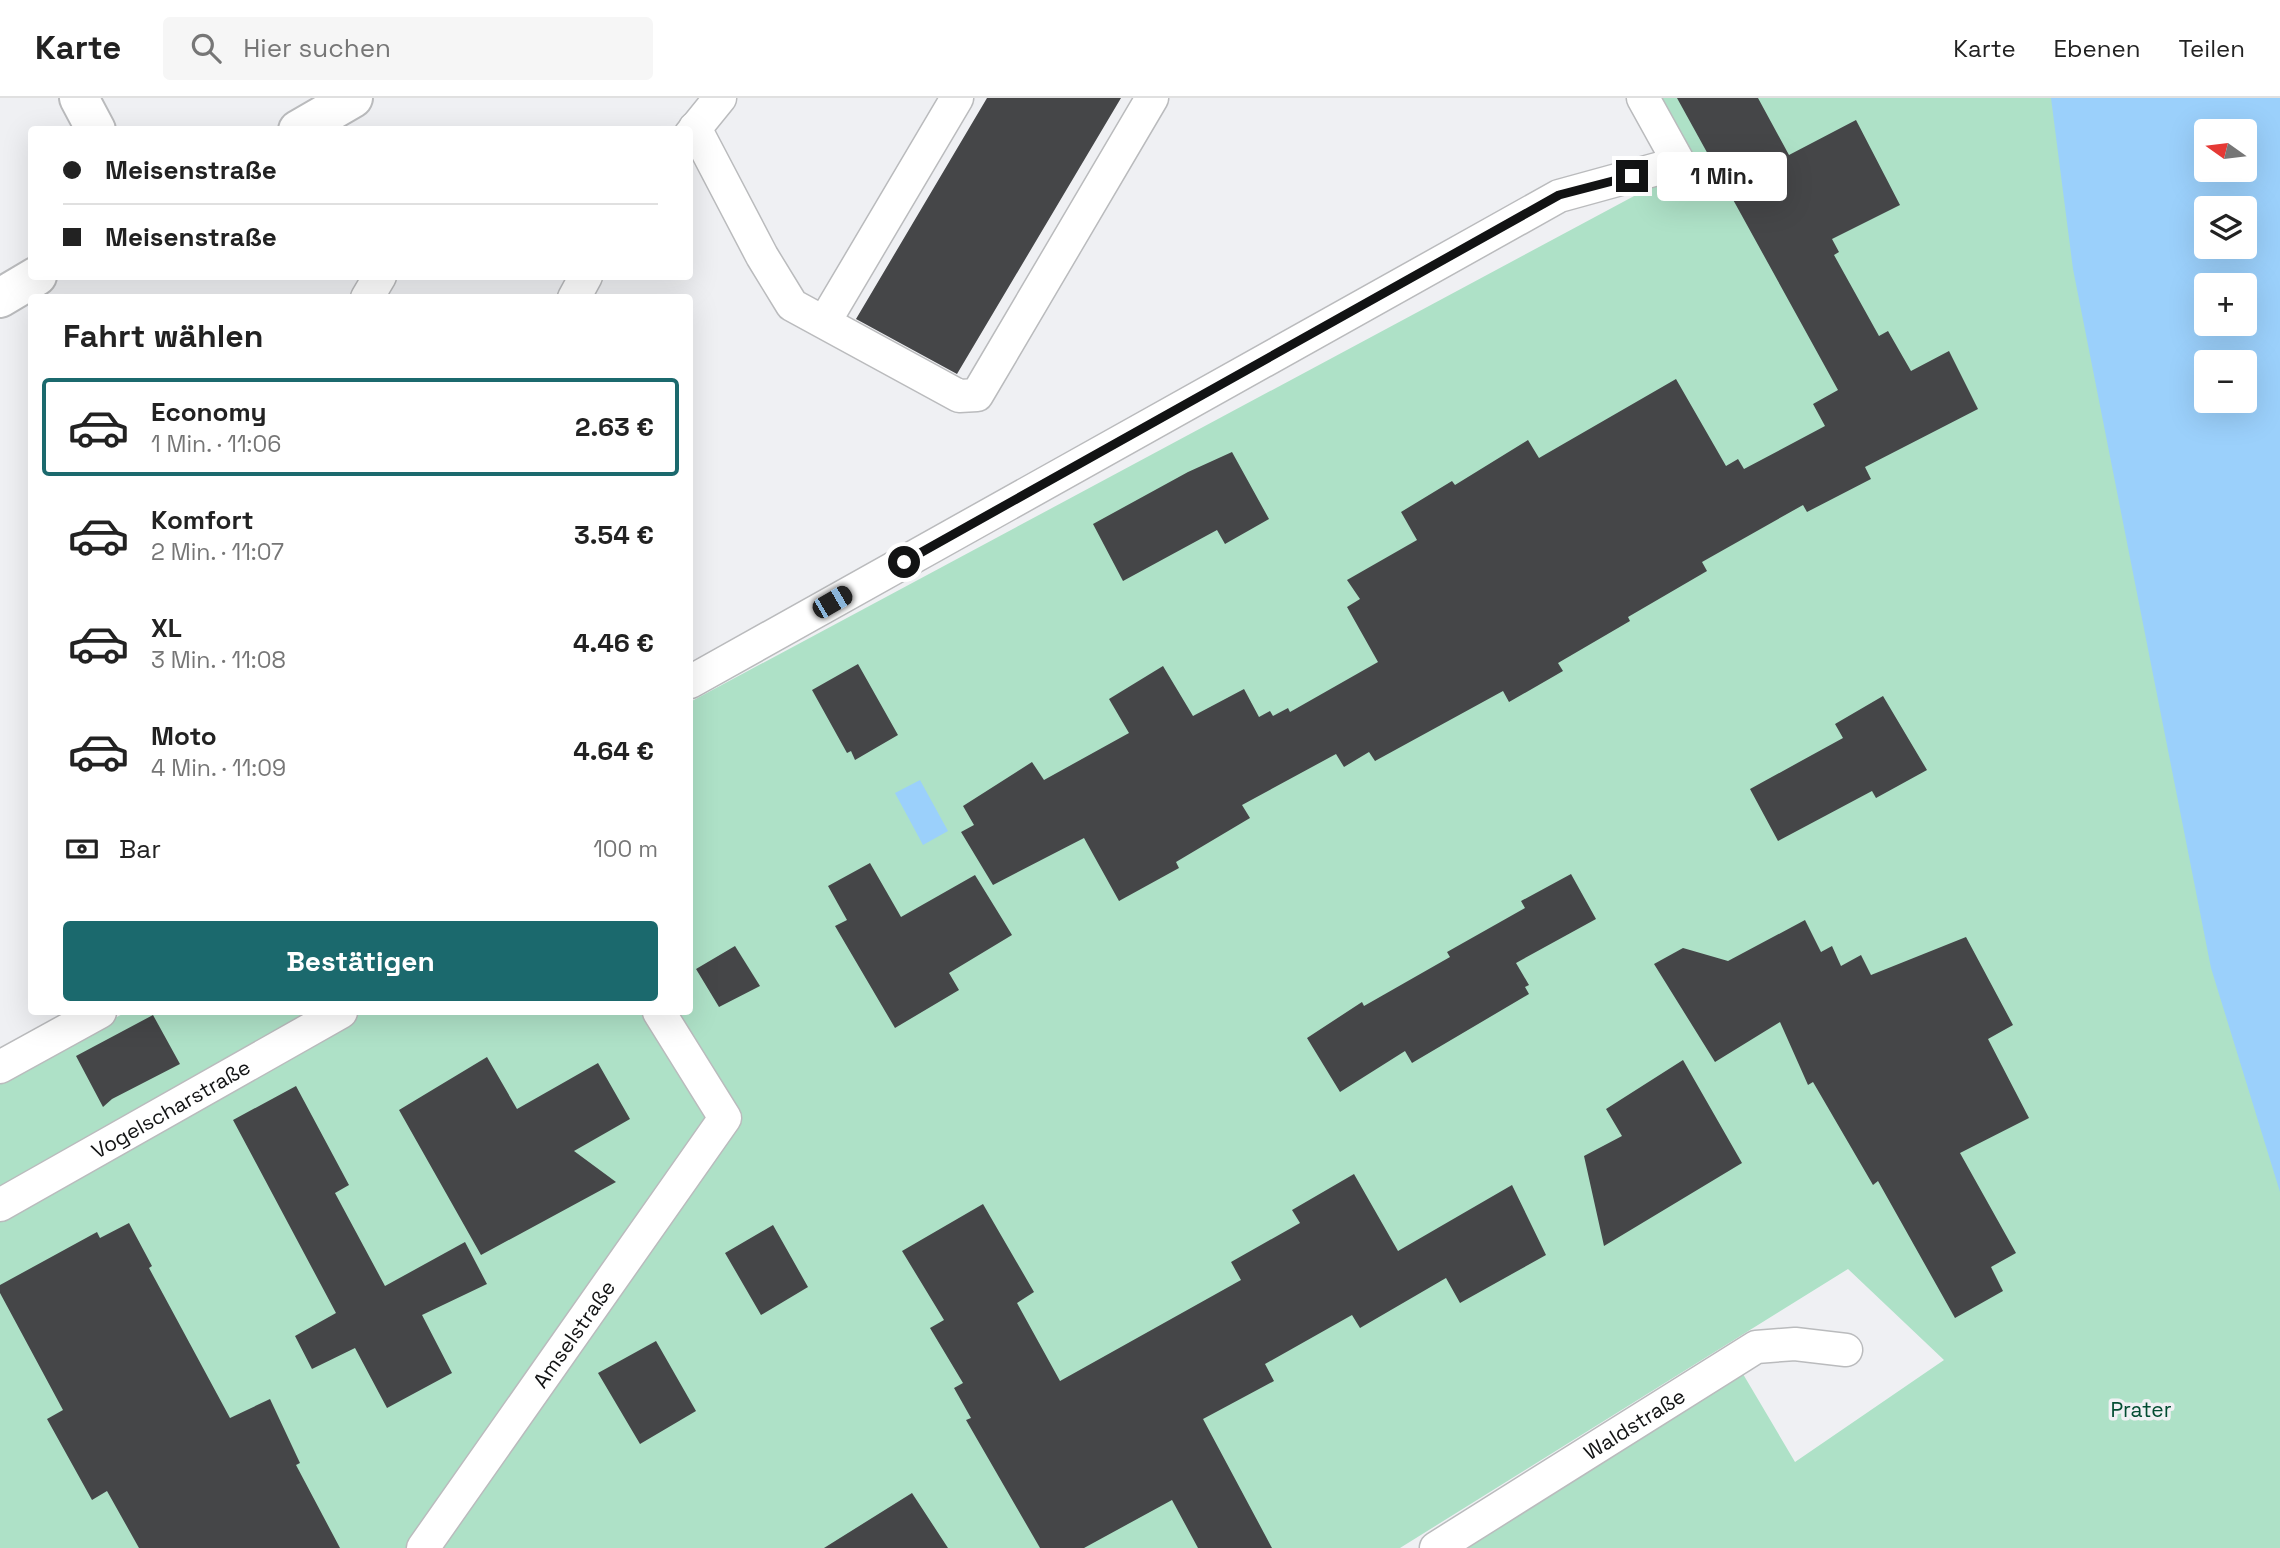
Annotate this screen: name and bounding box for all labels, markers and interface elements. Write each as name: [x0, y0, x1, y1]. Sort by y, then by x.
search box: [163, 17, 653, 80]
text: Karte: [35, 27, 121, 69]
icon: search: [187, 29, 225, 67]
text: Hier suchen: [243, 31, 391, 65]
text: Karte: [1953, 33, 2016, 64]
text: Ebenen: [2054, 33, 2140, 64]
text: Teilen: [2178, 33, 2245, 64]
north arrow: [2194, 119, 2258, 182]
map controls: [2194, 119, 2257, 413]
callout: 1 Min.: [1656, 152, 1786, 200]
text: Meisenstraße: [105, 153, 277, 187]
route end: [1616, 160, 1648, 192]
text: 1 Min.: [1690, 161, 1754, 191]
button: layers: [2194, 196, 2257, 259]
text: Meisenstraße: [105, 220, 277, 254]
button: +: [2194, 273, 2257, 336]
text: Fahrt wählen: [63, 316, 263, 356]
button: −: [2194, 350, 2257, 413]
text: Economy: [151, 395, 267, 429]
icon: car: [67, 396, 130, 459]
text: 2.63 €: [575, 410, 654, 444]
text: 1 Min. · 11:06: [151, 429, 281, 459]
text: Komfort: [151, 503, 254, 537]
icon: car: [67, 504, 130, 567]
text: 3.54 €: [574, 518, 654, 552]
text: 2 Min. · 11:07: [151, 537, 284, 567]
route start: [888, 546, 920, 578]
car: [809, 582, 856, 622]
text: XL: [151, 611, 182, 645]
icon: car: [67, 612, 130, 675]
text: 4.46 €: [573, 626, 654, 660]
text: 3 Min. · 11:08: [151, 645, 286, 675]
text: Moto: [151, 719, 217, 753]
icon: car: [67, 720, 130, 783]
text: 4.64 €: [573, 734, 654, 768]
text: 4 Min. · 11:09: [151, 753, 286, 783]
icon: cash: [63, 830, 101, 868]
text: Bar: [119, 832, 161, 866]
text: 100 m: [593, 834, 658, 864]
button: Bestätigen: [63, 921, 658, 1001]
street label: Vogelscharstraße: [86, 1053, 255, 1164]
street label: Amselstraße: [526, 1274, 621, 1393]
street label: Waldstraße: [1578, 1382, 1690, 1465]
park label: Prater: [2110, 1396, 2172, 1423]

